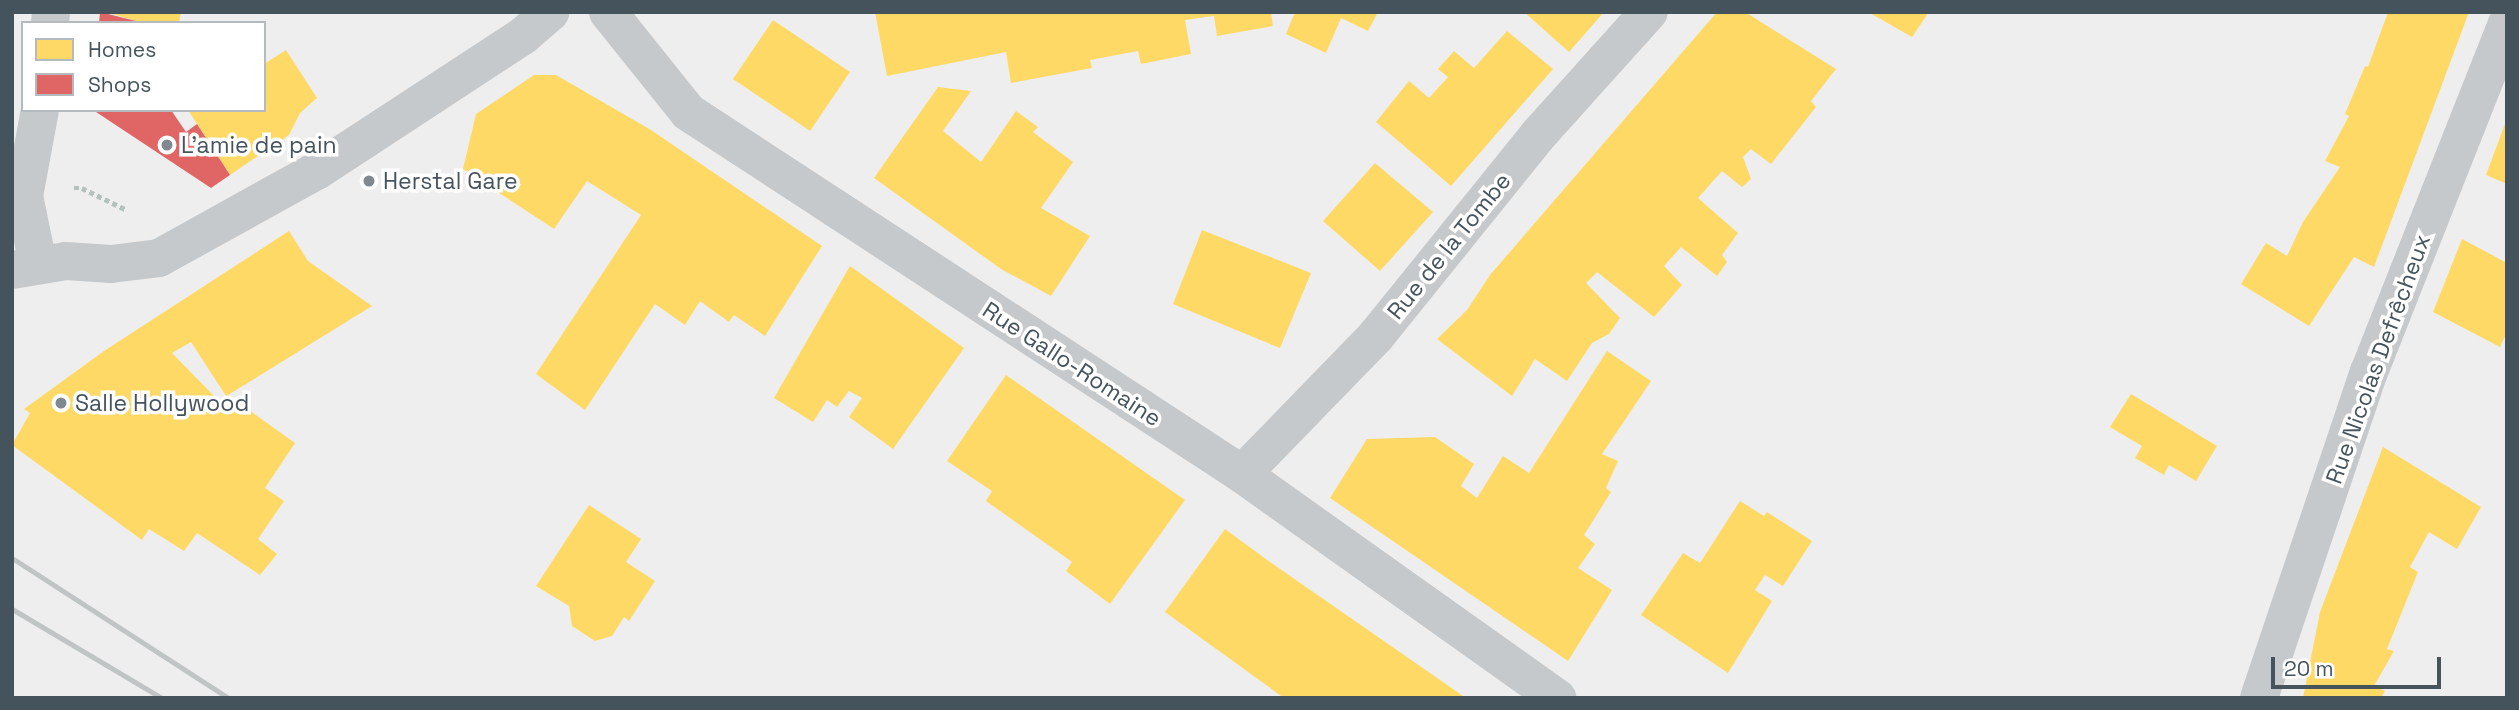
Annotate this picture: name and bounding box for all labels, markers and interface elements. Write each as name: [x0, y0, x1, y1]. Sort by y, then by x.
legend: [21, 21, 266, 112]
text: Homes: [88, 36, 156, 63]
text: Shops: [88, 71, 151, 98]
place label: L'amie de pain: [181, 131, 337, 159]
marker: L'amie de pain: [159, 137, 175, 153]
place label: Herstal Gare: [383, 167, 518, 195]
street label: Rue de la Tombe: [1381, 167, 1517, 325]
marker: Herstal Gare: [361, 173, 377, 189]
street label: Rue Nicolas Defrêcheux: [2320, 231, 2436, 487]
street label: Rue Gallo-Romaine: [977, 296, 1167, 432]
place label: Salle Hollywood: [75, 389, 249, 417]
marker: Salle Hollywood: [53, 395, 69, 411]
scale bar: [2274, 644, 2444, 688]
text: 20 m: [2284, 655, 2334, 682]

